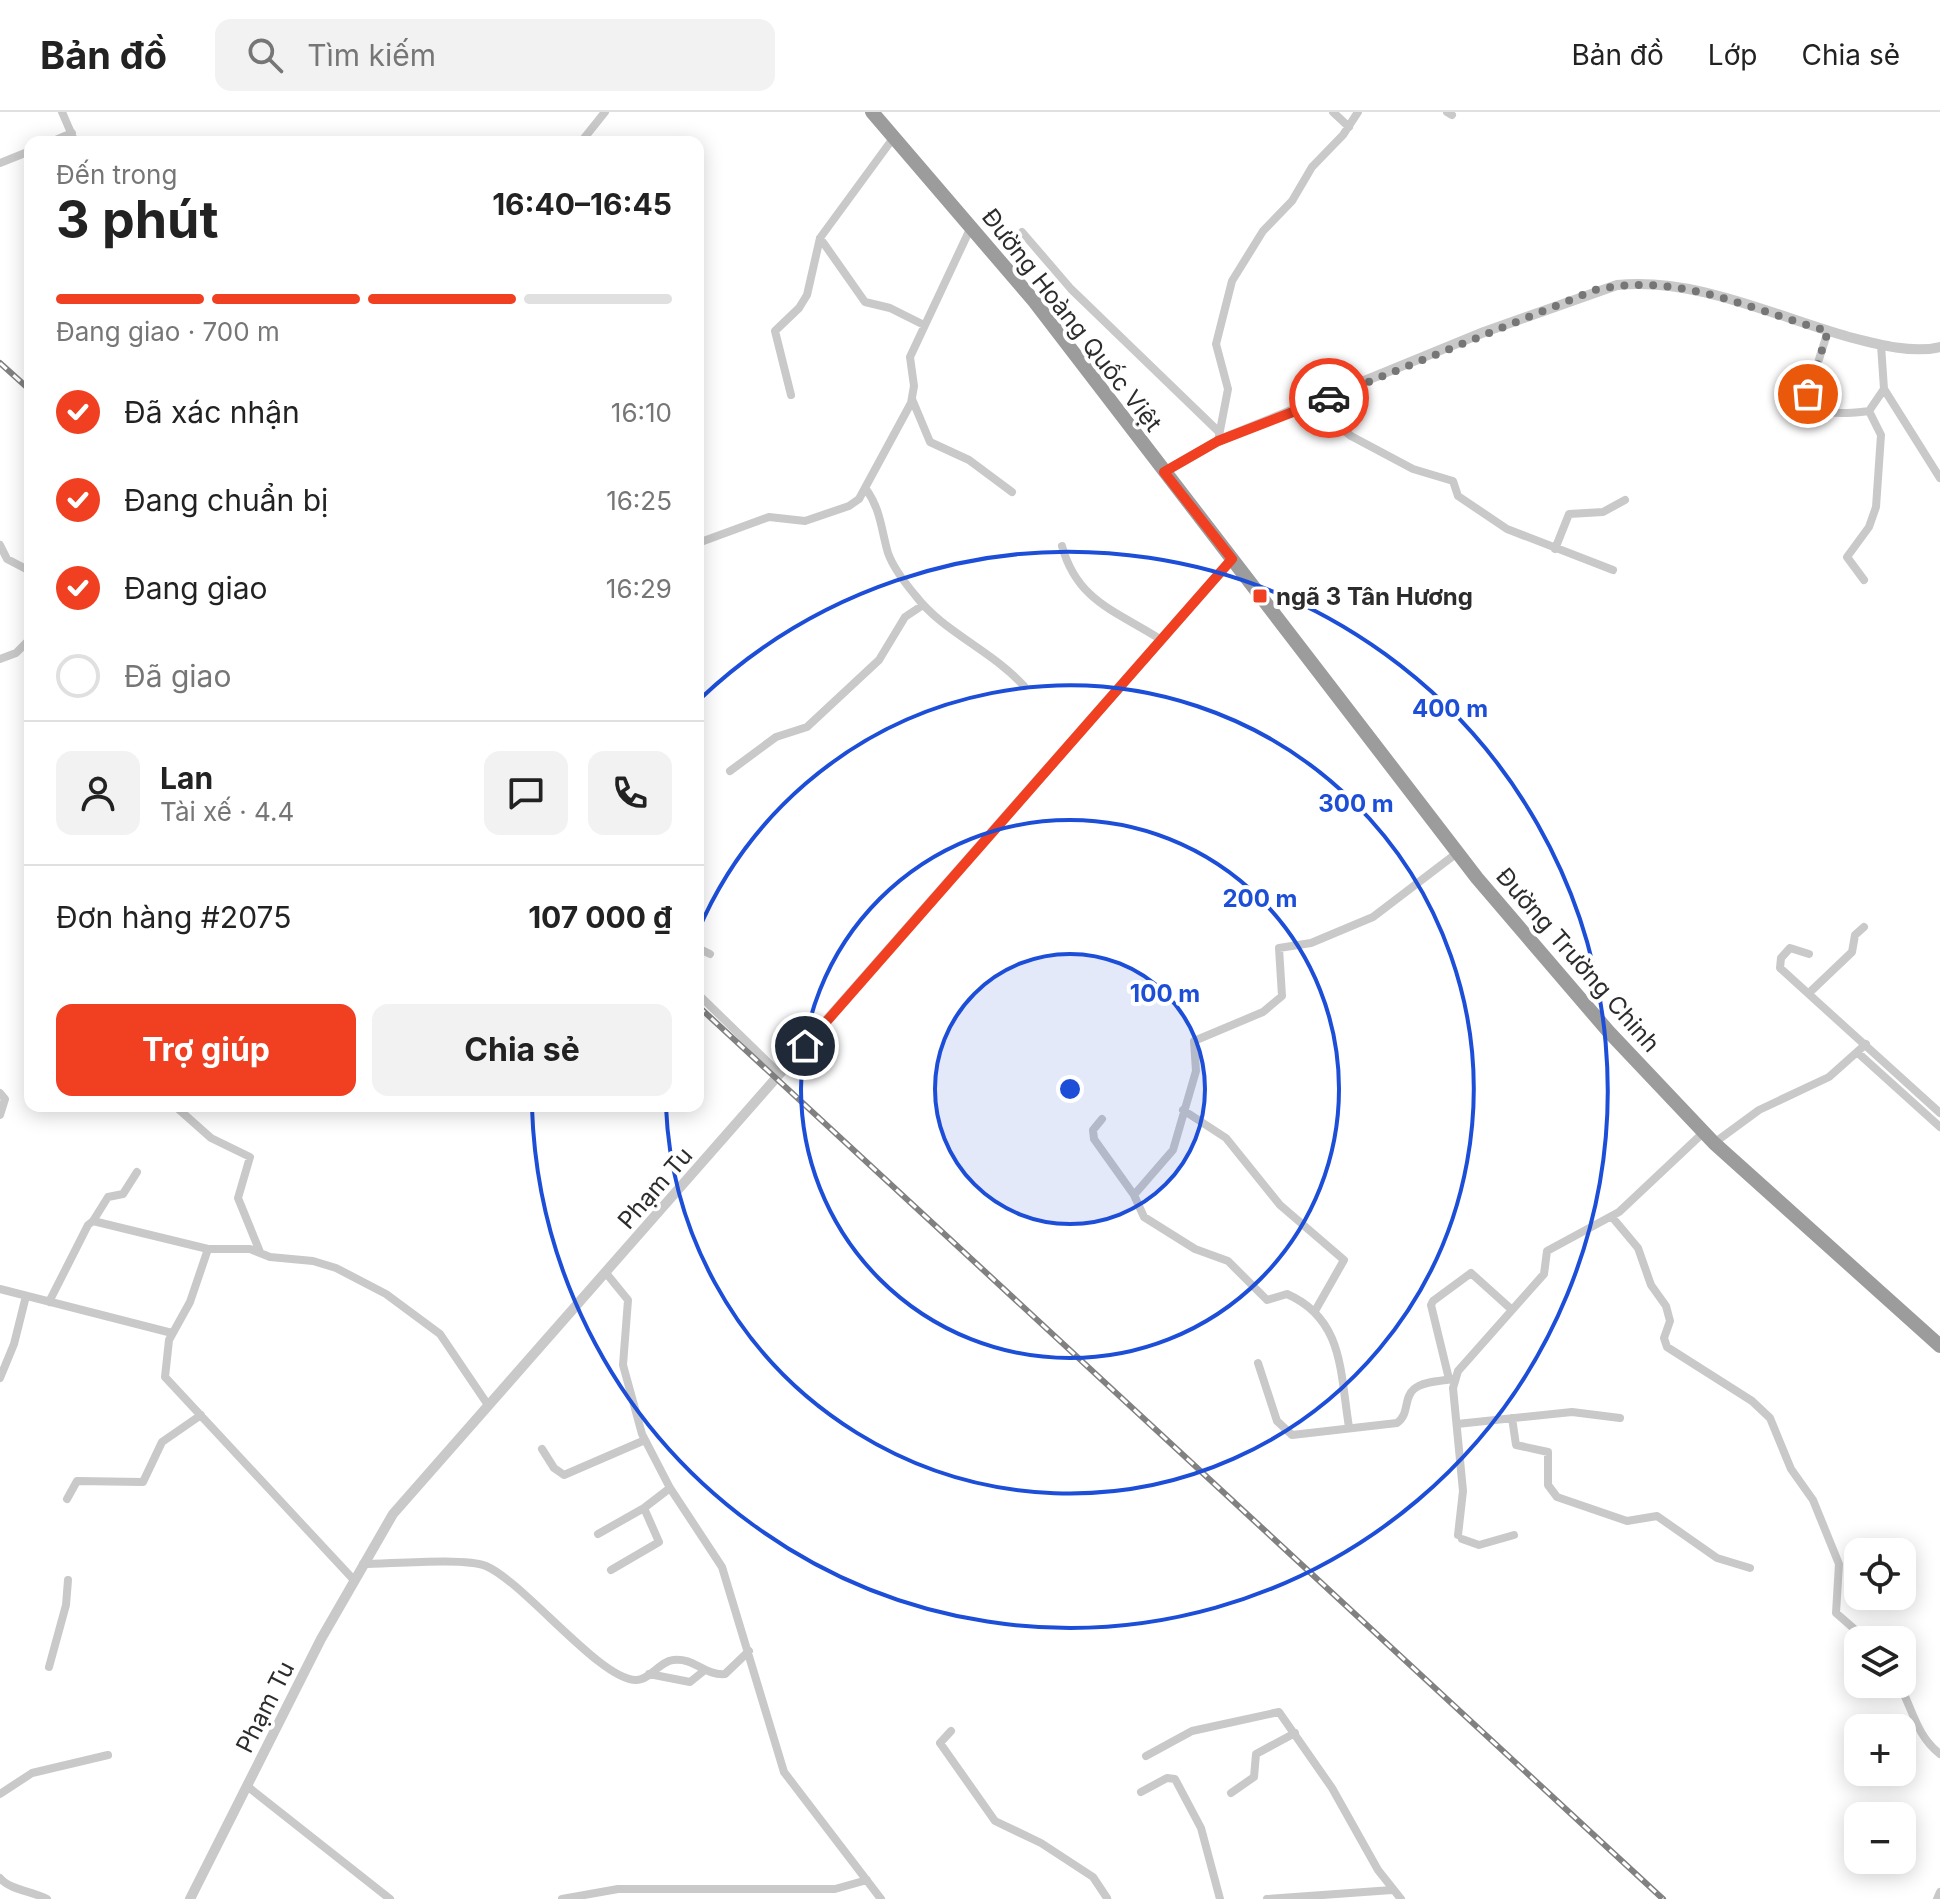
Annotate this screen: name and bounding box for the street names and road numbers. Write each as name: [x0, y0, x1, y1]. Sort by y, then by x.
street label: Đường Hoàng Quốc Việt: [976, 203, 1168, 437]
street label: Đường Trường Chinh: [1490, 862, 1666, 1058]
street label: Phạm Tu: [612, 1141, 698, 1235]
street label: Phạm Tu: [230, 1656, 300, 1758]

